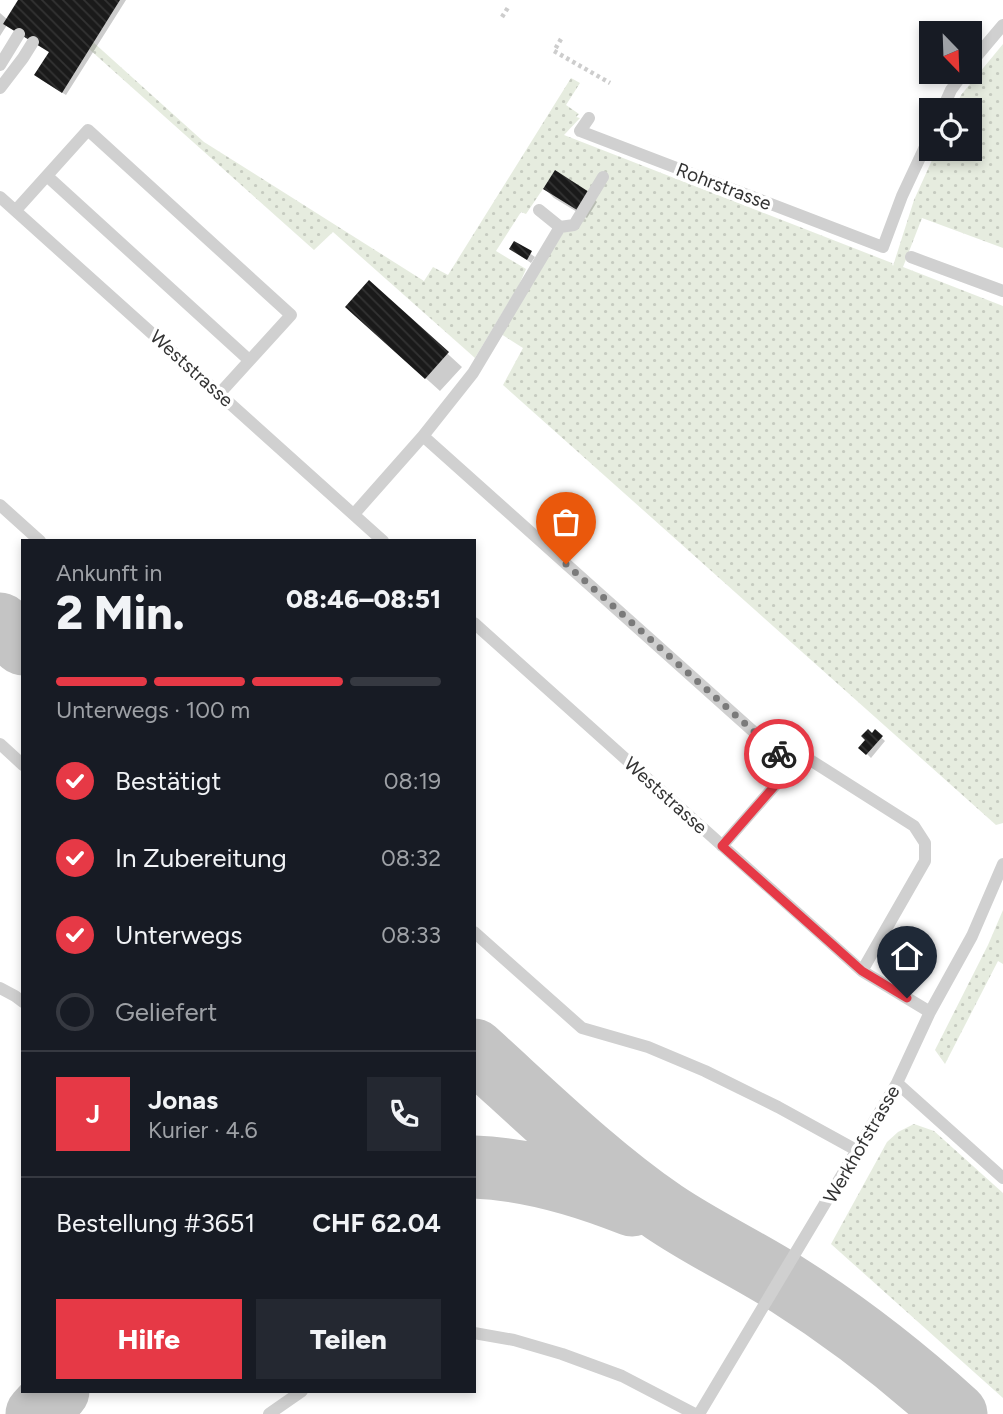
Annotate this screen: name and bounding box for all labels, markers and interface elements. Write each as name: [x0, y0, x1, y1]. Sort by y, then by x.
north arrow: [919, 21, 982, 84]
map controls: [919, 21, 982, 161]
button: locate: [919, 98, 982, 161]
street label: Rohrstrasse: [673, 158, 775, 215]
street label: Weststrasse: [145, 325, 238, 412]
pin: [536, 492, 596, 564]
icon: bag: [547, 503, 585, 541]
text: Ankunft in: [56, 559, 162, 587]
text: 08:46–08:51: [286, 583, 441, 615]
text: 2 Min.: [56, 585, 185, 641]
text: Unterwegs · 100 m: [56, 696, 250, 724]
courier: [744, 719, 814, 789]
icon: bike: [760, 735, 798, 773]
street label: Weststrasse: [619, 752, 712, 839]
icon: check: [56, 762, 94, 800]
text: Bestätigt: [115, 765, 221, 797]
text: 08:19: [384, 767, 441, 795]
icon: check: [56, 839, 94, 877]
text: In Zubereitung: [115, 842, 287, 874]
text: 08:32: [381, 844, 441, 872]
icon: check: [56, 916, 94, 954]
text: Unterwegs: [115, 919, 242, 951]
text: 08:33: [381, 921, 441, 949]
pin: [877, 926, 937, 998]
icon: home: [888, 937, 926, 975]
text: Geliefert: [115, 996, 217, 1028]
button: phone: [367, 1077, 441, 1151]
street label: Werkhofstrasse: [818, 1081, 904, 1207]
text: Jonas: [148, 1084, 218, 1116]
text: J: [86, 1098, 100, 1130]
text: Kurier · 4.6: [148, 1116, 258, 1144]
text: Bestellung #3651: [56, 1207, 255, 1239]
text: CHF 62.04: [312, 1207, 441, 1239]
button: Hilfe: [56, 1299, 242, 1379]
button: Teilen: [256, 1299, 441, 1379]

